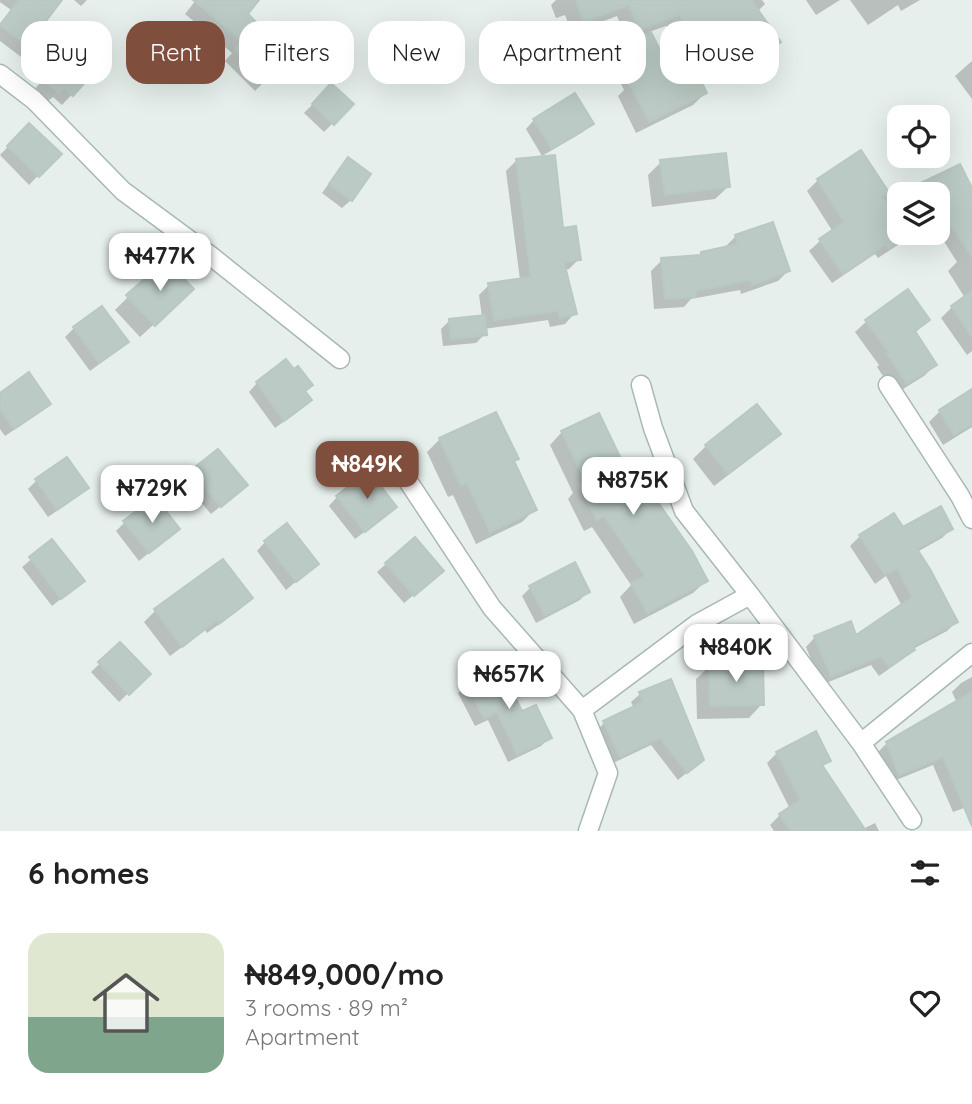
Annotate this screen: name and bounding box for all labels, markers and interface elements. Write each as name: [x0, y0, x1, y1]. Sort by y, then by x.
chip: Buy: [21, 21, 112, 84]
chip: Rent: [126, 21, 225, 84]
chip: Filters: [239, 21, 354, 84]
chip: New: [368, 21, 465, 84]
chip: Apartment: [479, 21, 646, 84]
chip: House: [660, 21, 779, 84]
map controls: [887, 105, 950, 245]
button: locate: [887, 105, 950, 168]
button: layers: [887, 182, 950, 245]
pin: ₦477K: [111, 233, 209, 293]
text: ₦477K: [125, 241, 195, 270]
pin: ₦849K: [318, 442, 416, 501]
text: ₦849K: [332, 449, 402, 478]
pin: ₦875K: [584, 458, 682, 517]
text: ₦875K: [598, 465, 668, 494]
pin: ₦729K: [103, 466, 201, 525]
text: ₦729K: [117, 473, 187, 502]
pin: ₦840K: [687, 624, 785, 684]
text: ₦840K: [700, 632, 772, 661]
pin: ₦657K: [460, 652, 558, 711]
text: ₦657K: [474, 659, 544, 688]
text: 6 homes: [28, 854, 149, 892]
icon: filters: [906, 854, 944, 892]
text: ₦849,000/mo: [245, 955, 444, 993]
icon: home: [84, 961, 168, 1045]
icon: heart: [906, 984, 944, 1022]
text: 3 rooms · 89 m²: [245, 993, 408, 1022]
text: Apartment: [245, 1022, 359, 1051]

